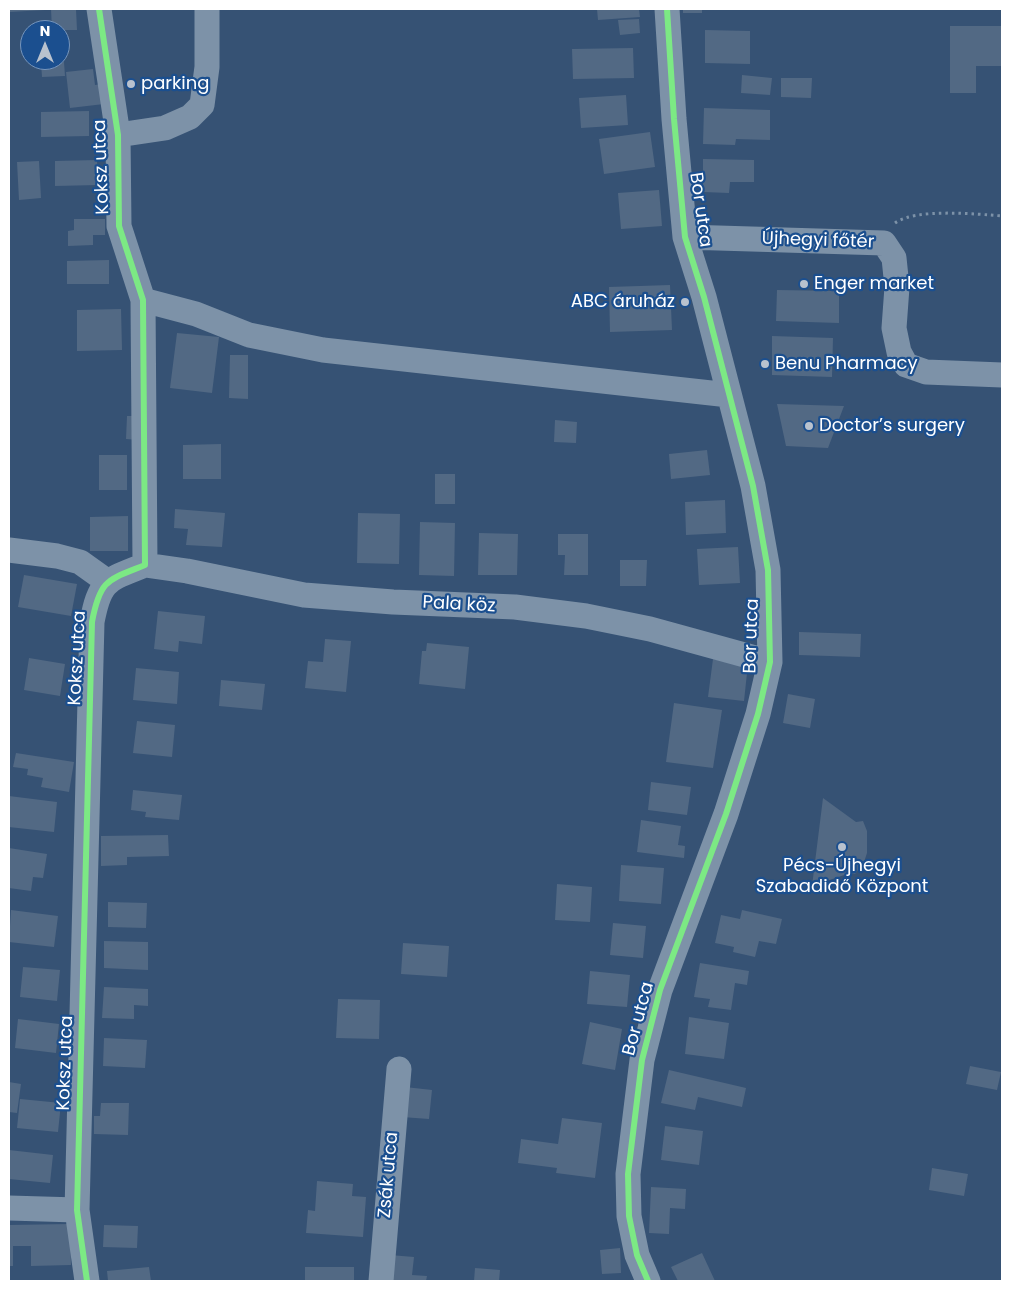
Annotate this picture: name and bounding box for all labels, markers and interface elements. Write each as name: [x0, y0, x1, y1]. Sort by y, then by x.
north arrow: [20, 20, 70, 70]
text: N: [40, 21, 50, 41]
place label: parking: [141, 73, 209, 95]
marker: parking: [125, 78, 137, 90]
street label: Koksz utca: [90, 119, 114, 215]
street label: Bor utca: [684, 171, 716, 249]
street label: Újhegyi főtér: [761, 228, 875, 254]
place label: Enger market: [814, 273, 934, 295]
marker: Enger market: [798, 278, 810, 290]
place label: ABC áruház: [571, 291, 675, 313]
marker: ABC áruház: [679, 296, 691, 308]
place label: Benu Pharmacy: [775, 353, 918, 375]
marker: Benu Pharmacy: [759, 358, 771, 370]
place label: Doctor’s surgery: [819, 415, 965, 437]
marker: Doctor’s surgery: [803, 420, 815, 432]
street label: Pala köz: [422, 592, 496, 618]
street label: Bor utca: [740, 598, 764, 674]
street label: Koksz utca: [65, 610, 91, 706]
marker: Pécs-Újhegyi Szabadidő Központ: [836, 841, 848, 853]
place label: Pécs-Újhegyi Szabadidő Központ: [756, 855, 928, 898]
street label: Bor utca: [619, 980, 659, 1058]
street label: Koksz utca: [54, 1015, 78, 1111]
street label: Zsák utca: [374, 1131, 404, 1219]

